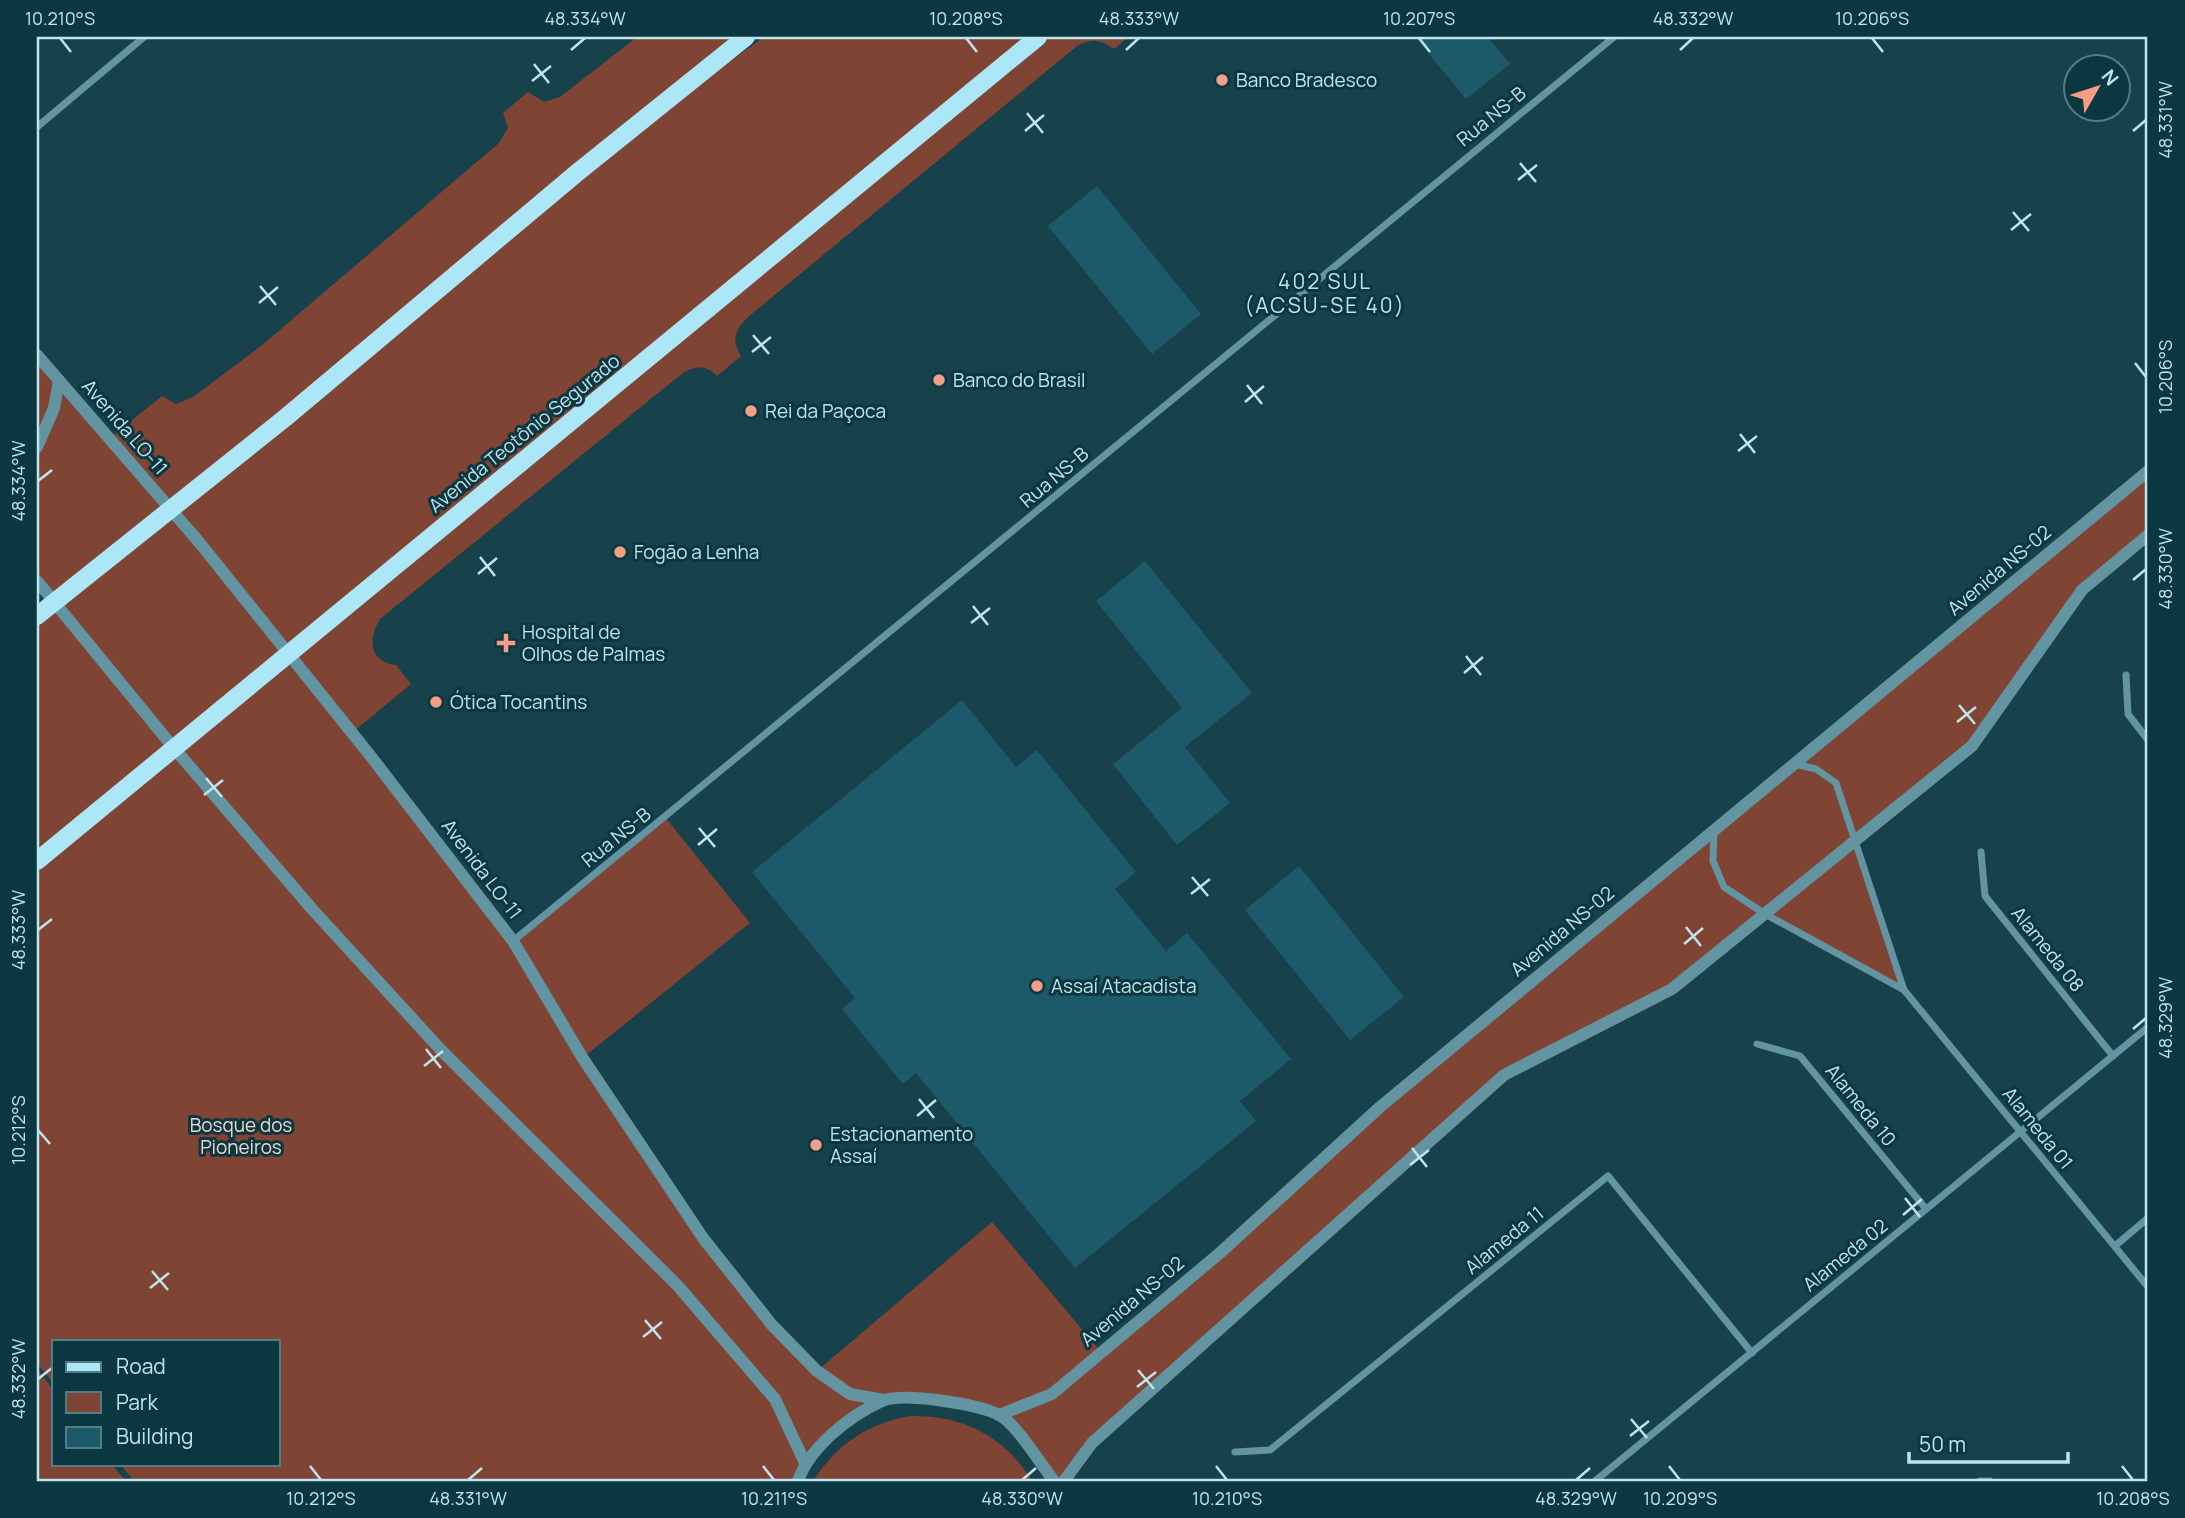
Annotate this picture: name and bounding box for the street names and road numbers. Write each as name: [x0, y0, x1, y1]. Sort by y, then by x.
street label: Rua NS-B: [1451, 80, 1531, 152]
street label: Avenida Teotônio Segurado: [423, 348, 625, 518]
street label: Avenida LO-11: [76, 374, 174, 480]
street label: Rua NS-B: [1014, 440, 1094, 513]
street label: Avenida NS-02: [1942, 519, 2056, 621]
street label: Rua NS-B: [576, 801, 656, 873]
street label: Avenida LO-11: [436, 814, 528, 924]
street label: Avenida NS-02: [1505, 880, 1619, 982]
street label: Alameda 08: [2006, 901, 2090, 997]
street label: Alameda 10: [1820, 1058, 1902, 1152]
street label: Alameda 01: [1997, 1081, 2079, 1175]
street label: Alameda 11: [1459, 1200, 1549, 1280]
street label: Alameda 02: [1797, 1213, 1893, 1297]
street label: Avenida NS-02: [1075, 1250, 1189, 1352]

